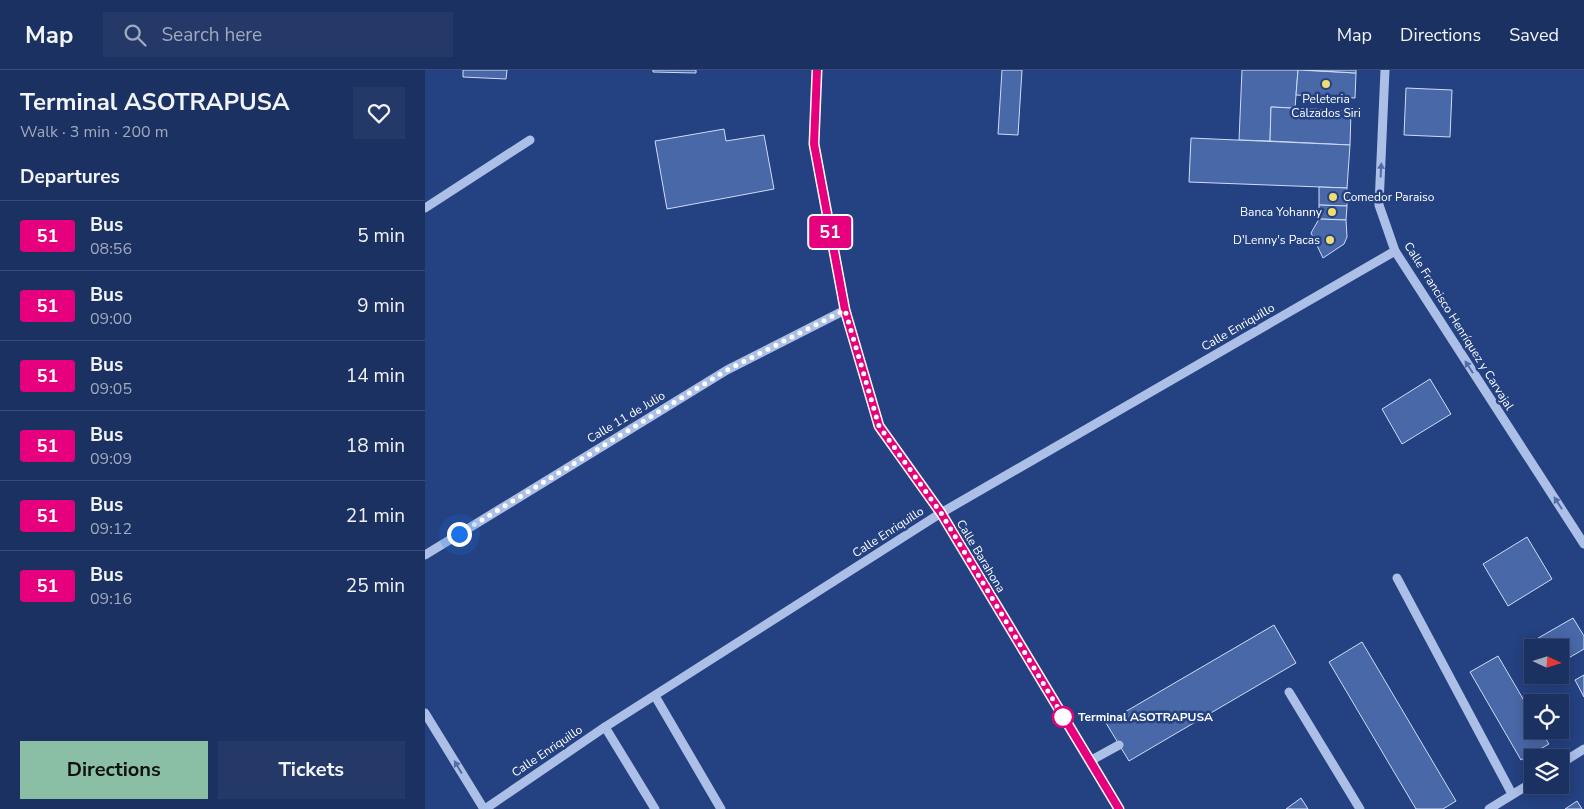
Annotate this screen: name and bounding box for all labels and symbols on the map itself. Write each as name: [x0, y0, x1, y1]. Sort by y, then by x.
marker: Peleteria Calzados Siri: [1320, 78, 1332, 90]
place label: Peleteria Calzados Siri: [1291, 91, 1361, 121]
one-way arrow: [1377, 162, 1385, 178]
place label: Comedor Paraiso: [1343, 189, 1435, 205]
marker: Comedor Paraiso: [1327, 191, 1339, 203]
place label: Banca Yohanny: [1240, 204, 1323, 220]
marker: Banca Yohanny: [1326, 206, 1338, 218]
line badge: 51: [807, 216, 853, 248]
place label: D'Lenny's Pacas: [1233, 232, 1320, 248]
marker: D'Lenny's Pacas: [1324, 234, 1336, 246]
street label: Calle Francisco Henríquez y Carvajal: [1400, 239, 1518, 413]
street label: Calle Enriquillo: [1199, 299, 1278, 354]
one-way arrow: [1465, 360, 1474, 373]
street label: Calle 11 de Julio: [584, 387, 668, 447]
one-way arrow: [1553, 497, 1562, 510]
street label: Calle Enriquillo: [849, 503, 927, 561]
street label: Calle Barahona: [953, 517, 1009, 595]
your location: [447, 522, 472, 547]
north arrow: [1524, 639, 1569, 684]
marker: Terminal ASOTRAPUSA: [1052, 706, 1074, 728]
place label: Terminal ASOTRAPUSA: [1078, 709, 1213, 725]
street label: Calle Enriquillo: [509, 721, 586, 781]
one-way arrow: [454, 761, 463, 774]

